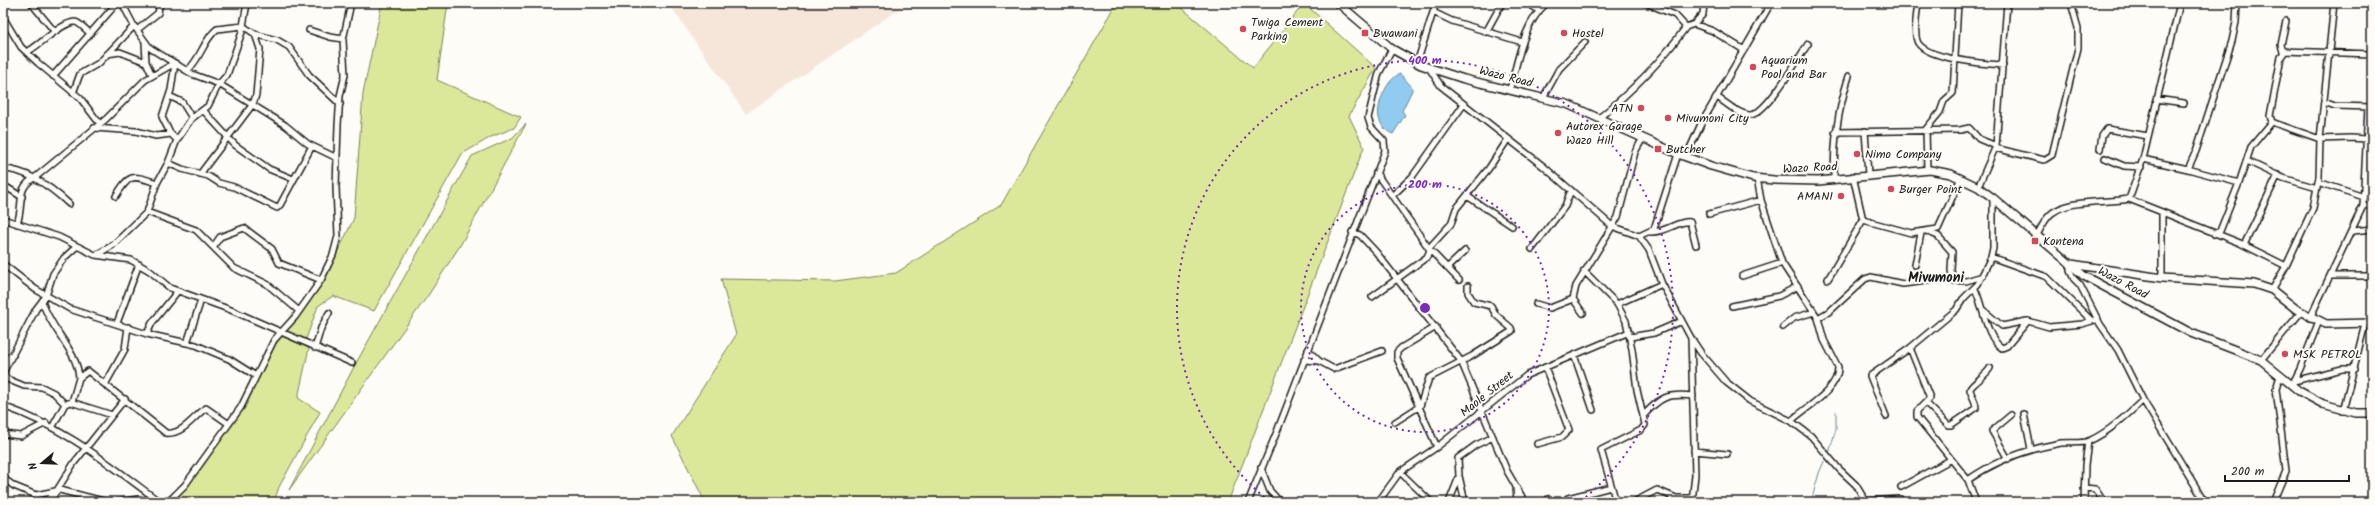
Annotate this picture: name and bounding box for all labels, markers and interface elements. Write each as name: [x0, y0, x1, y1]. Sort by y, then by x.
place label: Twiga Cement Parking: [1251, 13, 1323, 46]
marker: Twiga Cement Parking: [1238, 24, 1248, 34]
place label: Bwawani: [1373, 24, 1418, 43]
place label: Hostel: [1572, 24, 1604, 43]
marker: Bwawani: [1360, 28, 1370, 38]
marker: Hostel: [1559, 28, 1569, 38]
text: 400 m: [1408, 51, 1442, 70]
place label: Aquarium Pool and Bar: [1761, 51, 1827, 84]
street label: Wazo Road: [1477, 61, 1536, 93]
marker: Aquarium Pool and Bar: [1748, 62, 1758, 72]
place label: ATN: [1611, 99, 1633, 118]
marker: ATN: [1636, 103, 1646, 113]
place label: Mivumoni City: [1676, 109, 1749, 128]
marker: Mivumoni City: [1663, 113, 1673, 123]
place label: Autorex Garage Wazo Hill: [1566, 117, 1643, 150]
marker: Autorex Garage Wazo Hill: [1553, 128, 1563, 138]
place label: Butcher: [1666, 140, 1706, 159]
marker: Butcher: [1653, 144, 1663, 154]
place label: Nimo Company: [1865, 145, 1942, 164]
marker: Nimo Company: [1852, 149, 1862, 159]
street label: Wazo Road: [1782, 157, 1839, 179]
text: 200 m: [1408, 175, 1442, 194]
place label: Burger Point: [1899, 180, 1962, 199]
marker: Burger Point: [1886, 184, 1896, 194]
place label: AMANI: [1797, 187, 1833, 206]
marker: AMANI: [1836, 191, 1846, 201]
place label: Kontena: [2043, 232, 2084, 251]
marker: Kontena: [2030, 236, 2040, 246]
street label: Wazo Road: [2094, 262, 2152, 305]
district label: Mivumoni: [1908, 267, 1964, 289]
centre of rings: [1418, 301, 1432, 315]
place label: MSK PETROL: [2293, 345, 2362, 364]
marker: MSK PETROL: [2280, 349, 2290, 359]
street label: Maole Street: [1456, 366, 1518, 422]
north arrow: [22, 443, 62, 483]
scale bar: [2225, 457, 2349, 483]
text: N: [24, 460, 43, 472]
text: 200 m: [2231, 462, 2265, 481]

